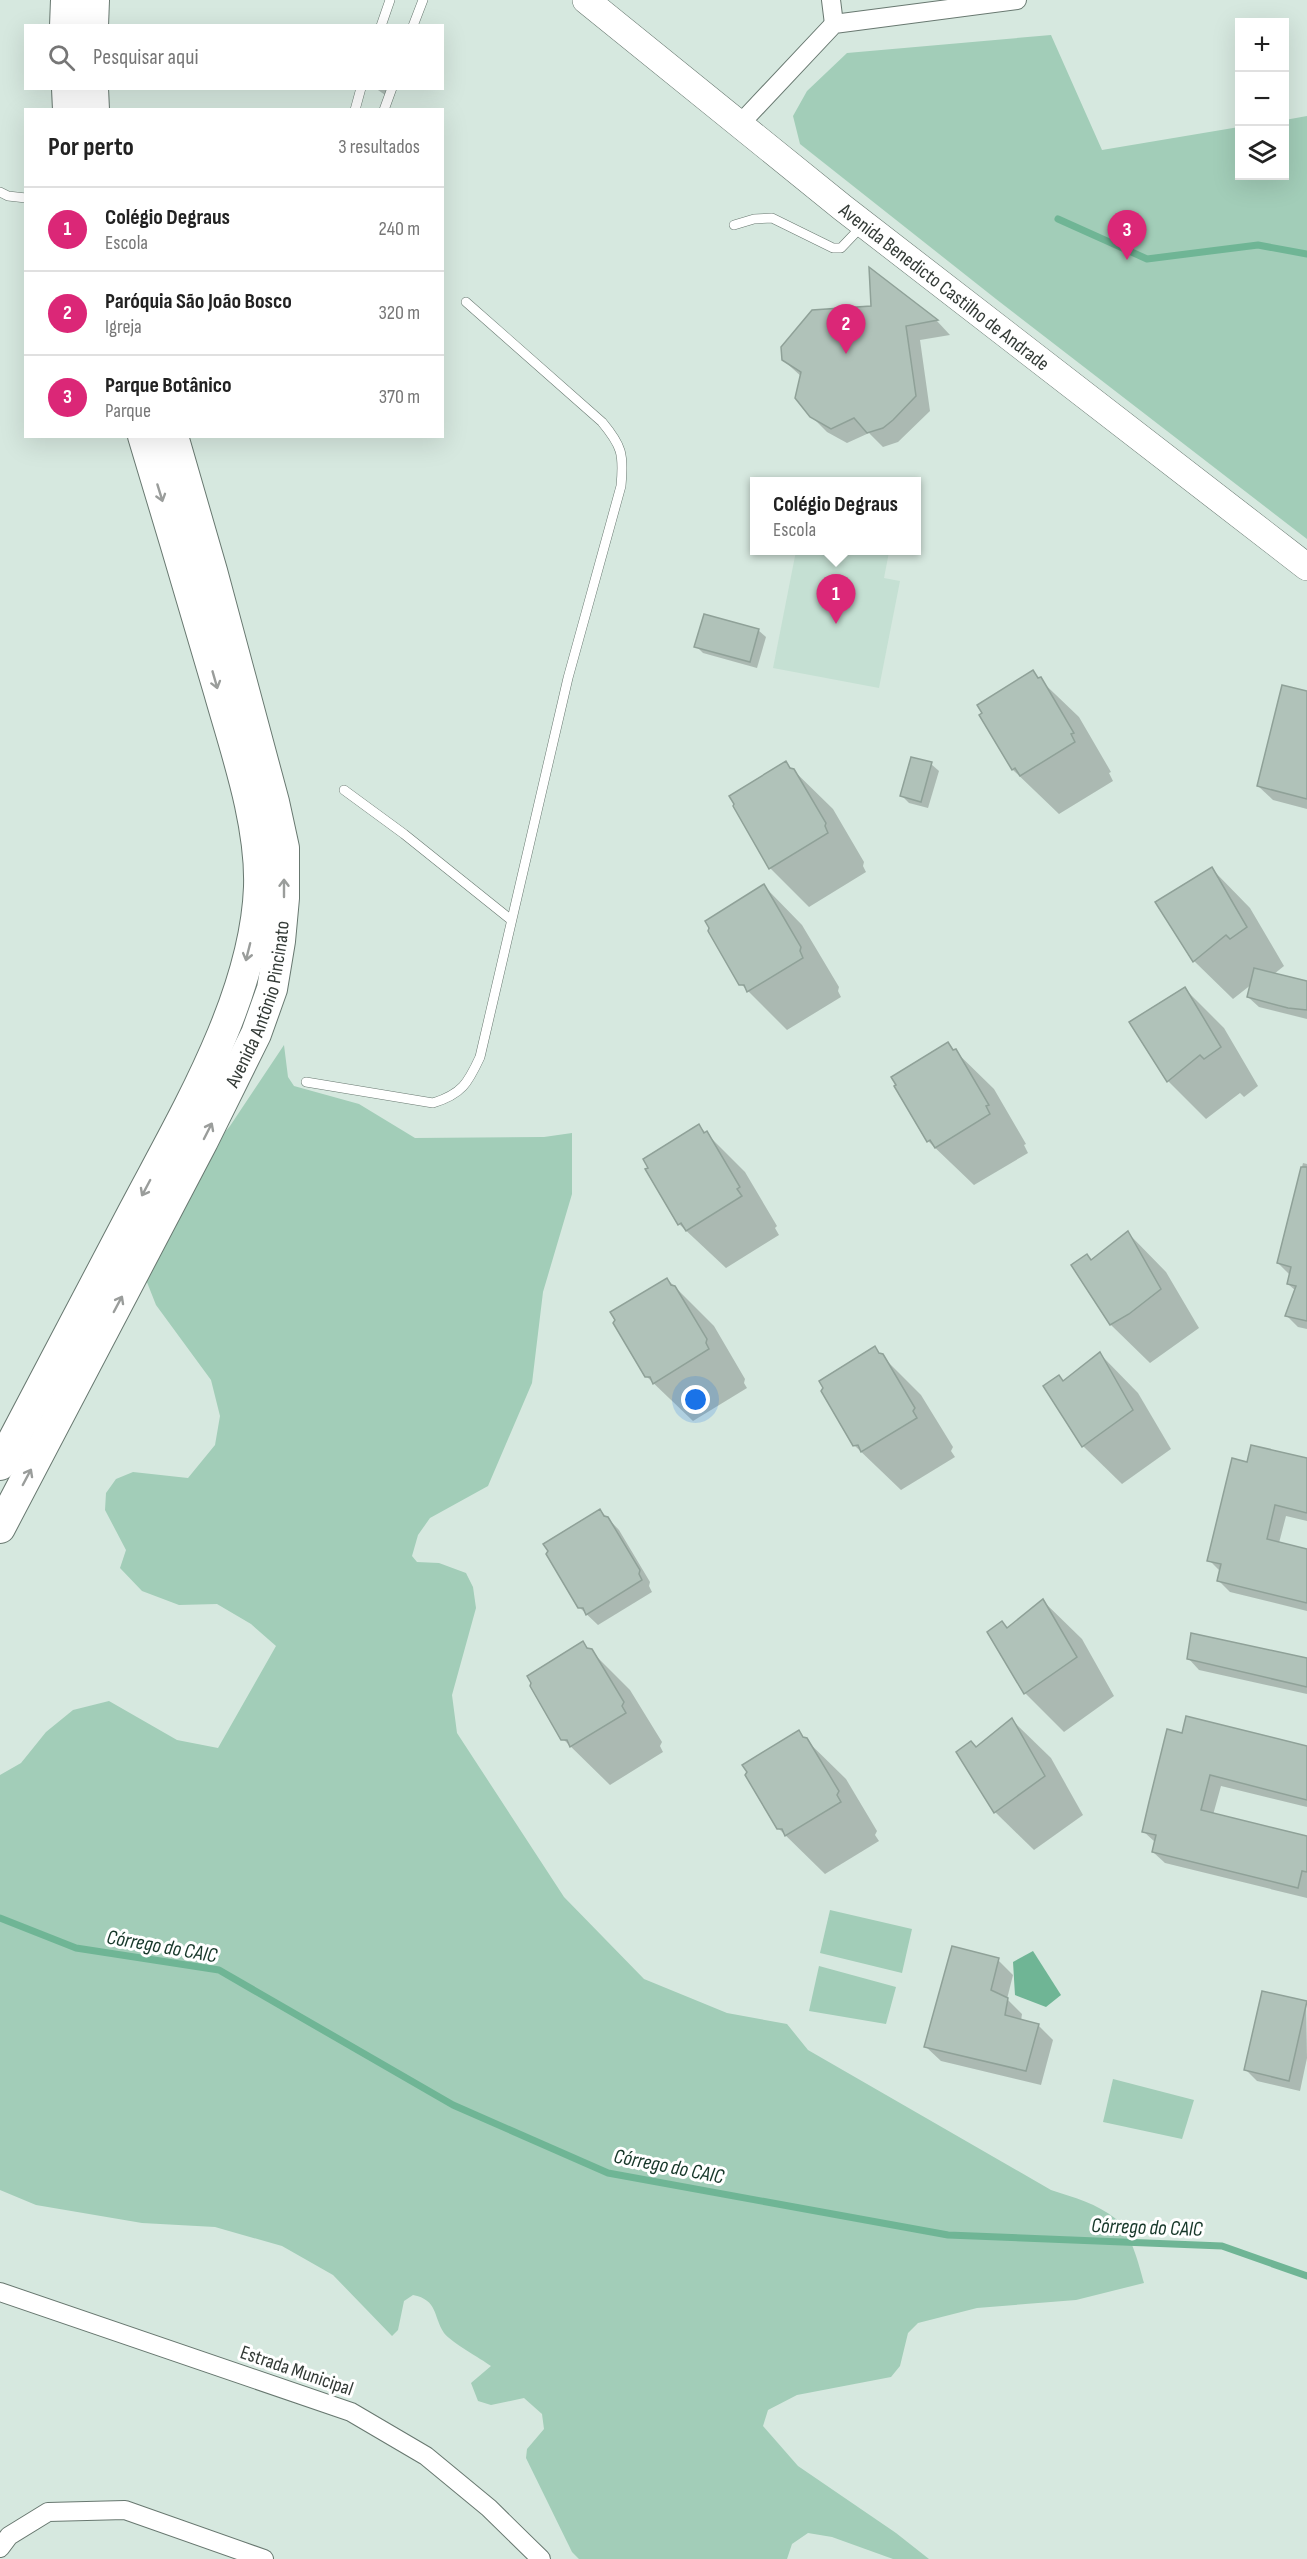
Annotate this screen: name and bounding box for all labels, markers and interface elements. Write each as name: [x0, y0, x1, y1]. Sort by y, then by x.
map controls: [1235, 18, 1289, 180]
button: +: [1235, 18, 1289, 72]
search box: [24, 24, 444, 90]
icon: search: [45, 41, 78, 74]
text: Pesquisar aqui: [93, 44, 198, 71]
button: −: [1235, 72, 1289, 126]
button: layers: [1235, 126, 1289, 180]
text: Por perto: [48, 132, 134, 163]
text: 3 resultados: [338, 135, 420, 159]
street label: Avenida Benedicto Castilho de Andrade: [833, 198, 1054, 376]
text: Colégio Degraus: [105, 204, 230, 231]
pin: 3: [1108, 210, 1146, 260]
text: 1: [64, 217, 71, 241]
text: 240 m: [379, 217, 420, 241]
text: Escola: [105, 231, 148, 255]
text: Paróquia São João Bosco: [105, 288, 292, 315]
text: 2: [63, 301, 72, 325]
text: 320 m: [378, 301, 420, 325]
pin: 2: [826, 304, 866, 354]
text: Igreja: [105, 315, 142, 339]
text: Parque Botânico: [105, 372, 232, 399]
text: 3: [63, 385, 72, 409]
text: 370 m: [379, 385, 420, 409]
text: Parque: [105, 399, 151, 423]
popup: [750, 477, 921, 555]
one-way arrow: [155, 483, 166, 502]
text: Colégio Degraus: [773, 491, 898, 518]
text: Escola: [773, 518, 816, 542]
pin: 1: [816, 574, 856, 624]
one-way arrow: [210, 670, 221, 689]
one-way arrow: [278, 878, 290, 898]
street label: Avenida Antônio Pincinato: [220, 920, 295, 1092]
one-way arrow: [241, 943, 253, 962]
one-way arrow: [202, 1123, 214, 1140]
one-way arrow: [139, 1179, 151, 1197]
one-way arrow: [112, 1296, 124, 1313]
your location: [681, 1385, 710, 1414]
one-way arrow: [22, 1468, 33, 1486]
water label: Córrego do CAIC: [105, 1924, 220, 1969]
water label: Córrego do CAIC: [612, 2144, 727, 2190]
water label: Córrego do CAIC: [1091, 2213, 1204, 2242]
street label: Estrada Municipal: [237, 2340, 356, 2401]

